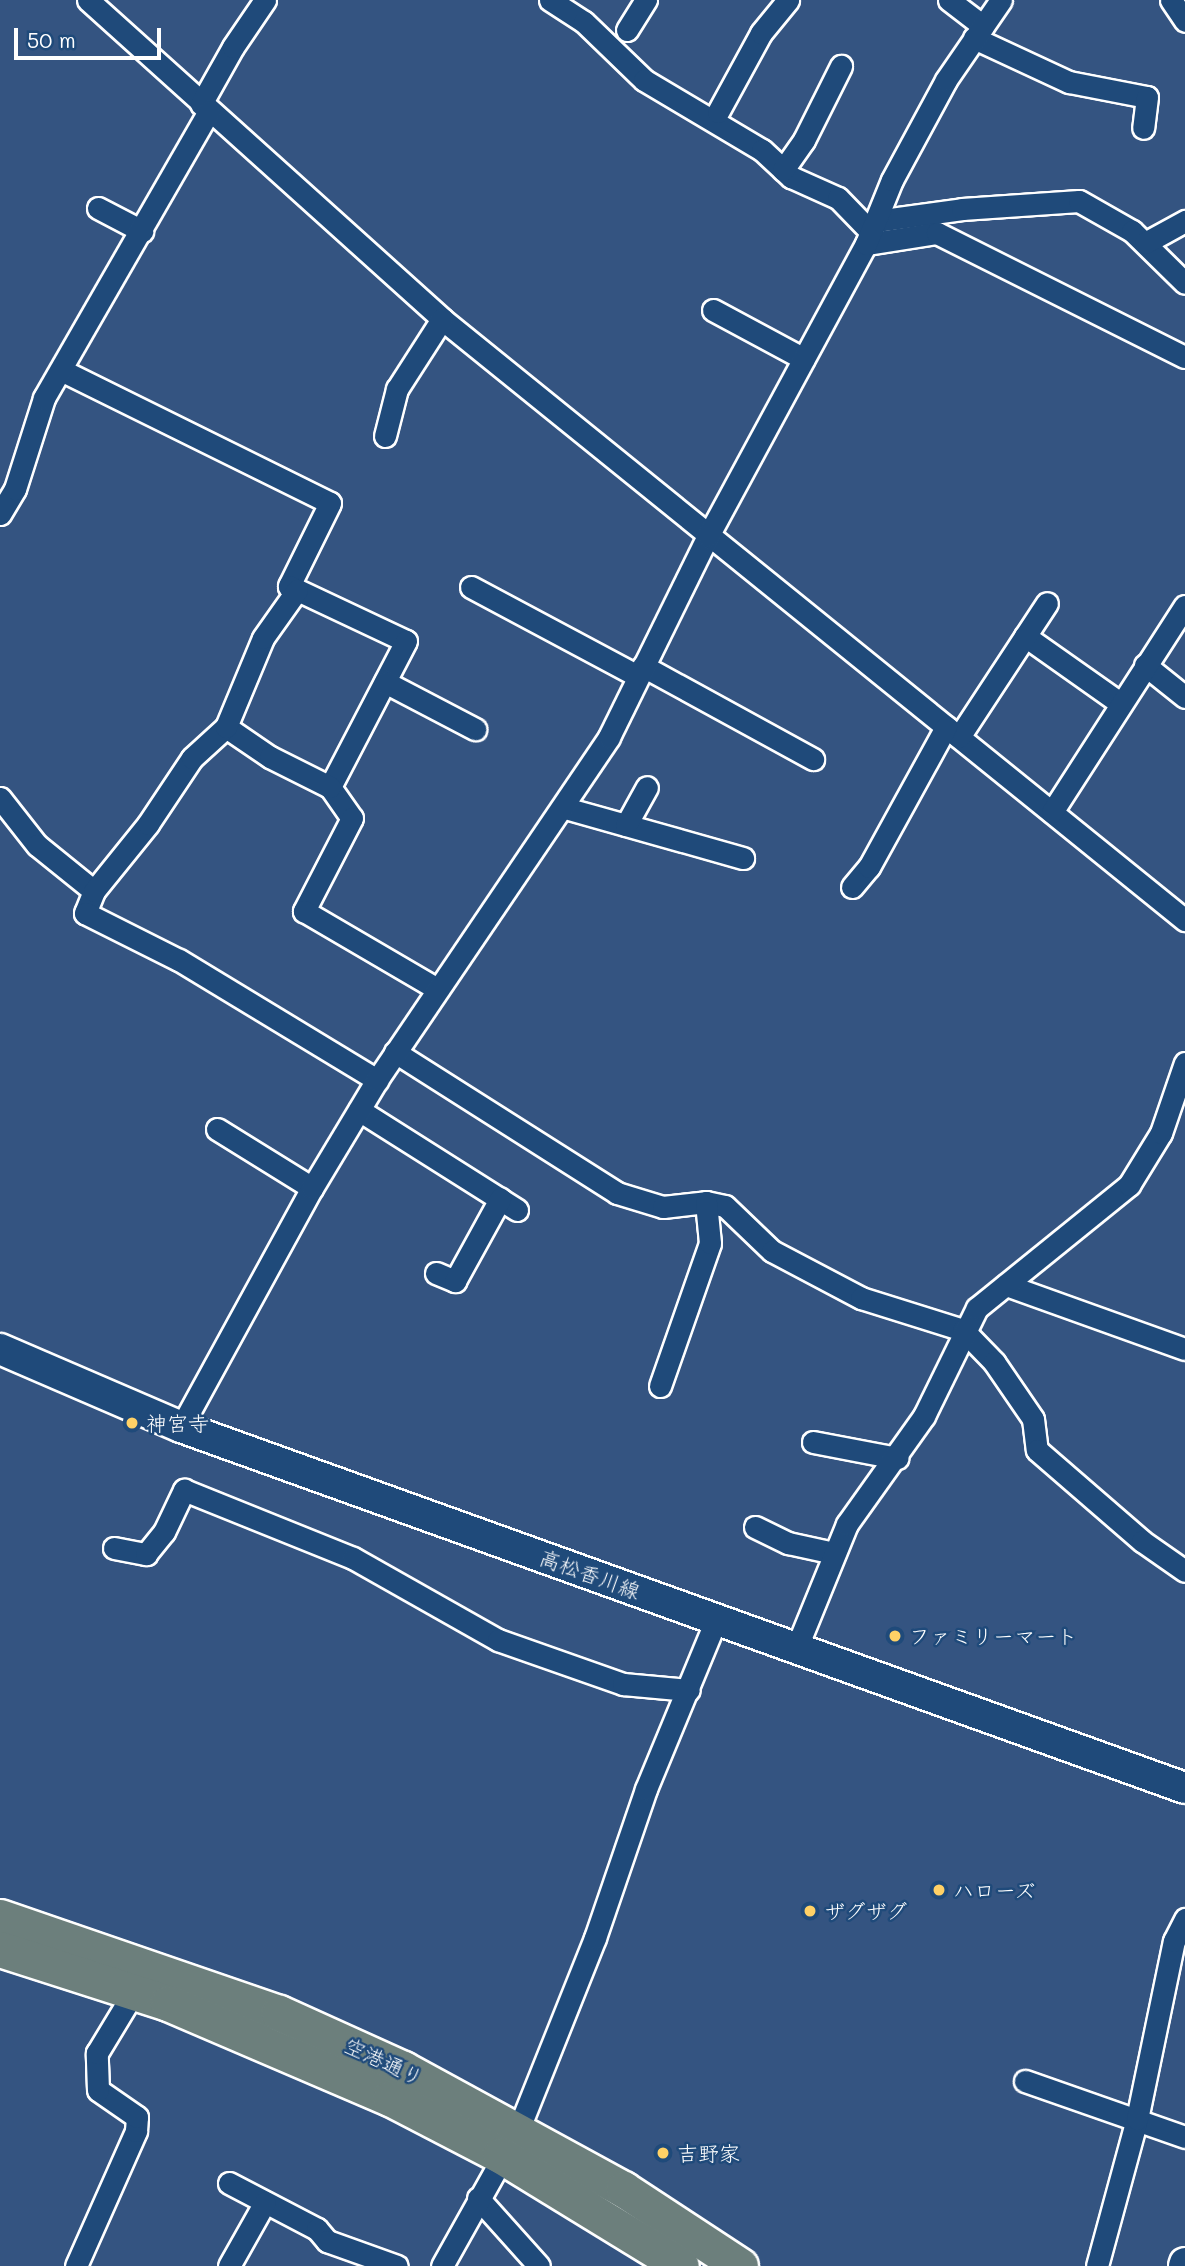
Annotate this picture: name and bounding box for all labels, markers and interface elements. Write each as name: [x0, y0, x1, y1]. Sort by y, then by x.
scale bar: [18, 14, 164, 58]
text: 50 m: [27, 26, 76, 53]
place label: 神宮寺: [146, 1410, 209, 1436]
marker: 神宮寺: [124, 1415, 140, 1431]
street label: 高松香川線: [536, 1544, 644, 1604]
place label: ファミリーマート: [909, 1623, 1077, 1649]
marker: ファミリーマート: [887, 1628, 903, 1644]
place label: ハローズ: [953, 1877, 1037, 1903]
marker: ハローズ: [931, 1882, 947, 1898]
place label: ザグザグ: [824, 1898, 908, 1924]
marker: ザグザグ: [802, 1903, 818, 1919]
street label: 空港通り: [341, 2032, 427, 2090]
place label: 吉野家: [677, 2140, 740, 2166]
marker: 吉野家: [655, 2145, 671, 2161]

